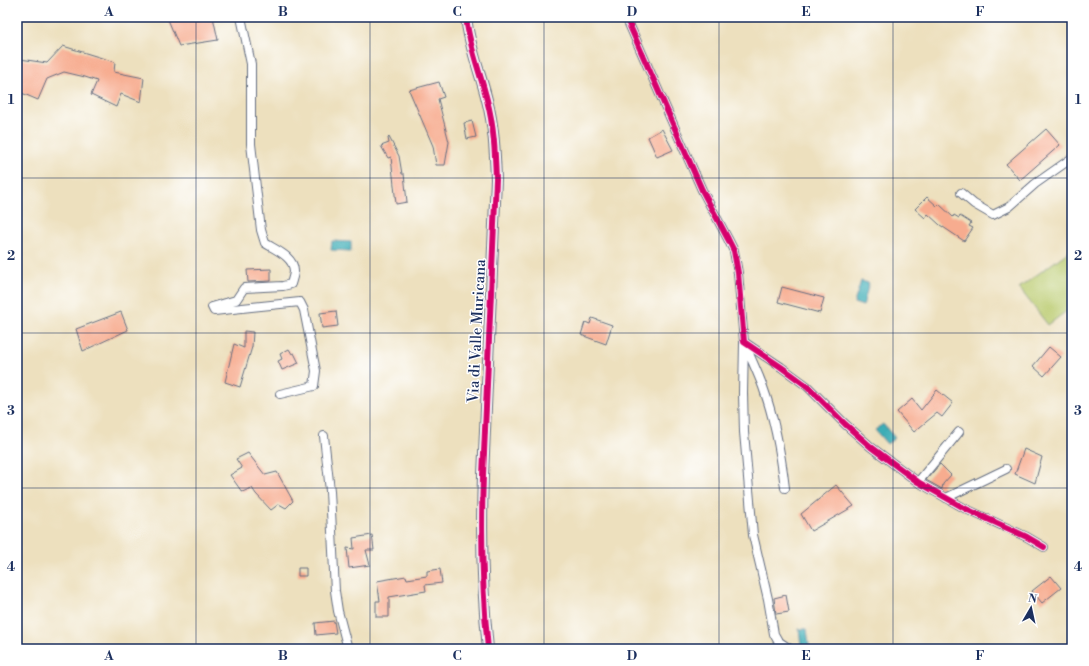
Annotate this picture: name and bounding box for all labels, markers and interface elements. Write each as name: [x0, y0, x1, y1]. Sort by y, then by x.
text: A: [103, 4, 114, 20]
text: B: [278, 4, 288, 20]
text: C: [452, 4, 462, 20]
text: D: [627, 4, 637, 20]
text: E: [801, 4, 811, 20]
text: F: [975, 4, 985, 20]
text: 1: [8, 92, 15, 108]
text: 1: [1075, 92, 1082, 108]
text: 2: [7, 248, 15, 264]
text: 2: [1074, 248, 1082, 264]
street label: Via di Valle Muricana: [464, 258, 490, 404]
text: 3: [7, 403, 15, 419]
text: 3: [1074, 403, 1082, 419]
text: 4: [7, 559, 16, 575]
text: 4: [1074, 559, 1083, 575]
north arrow: [1011, 588, 1051, 628]
text: N: [1027, 592, 1038, 607]
text: A: [103, 648, 114, 664]
text: B: [278, 648, 288, 664]
text: C: [452, 648, 462, 664]
text: D: [627, 648, 637, 664]
text: E: [801, 648, 811, 664]
text: F: [975, 648, 985, 664]

